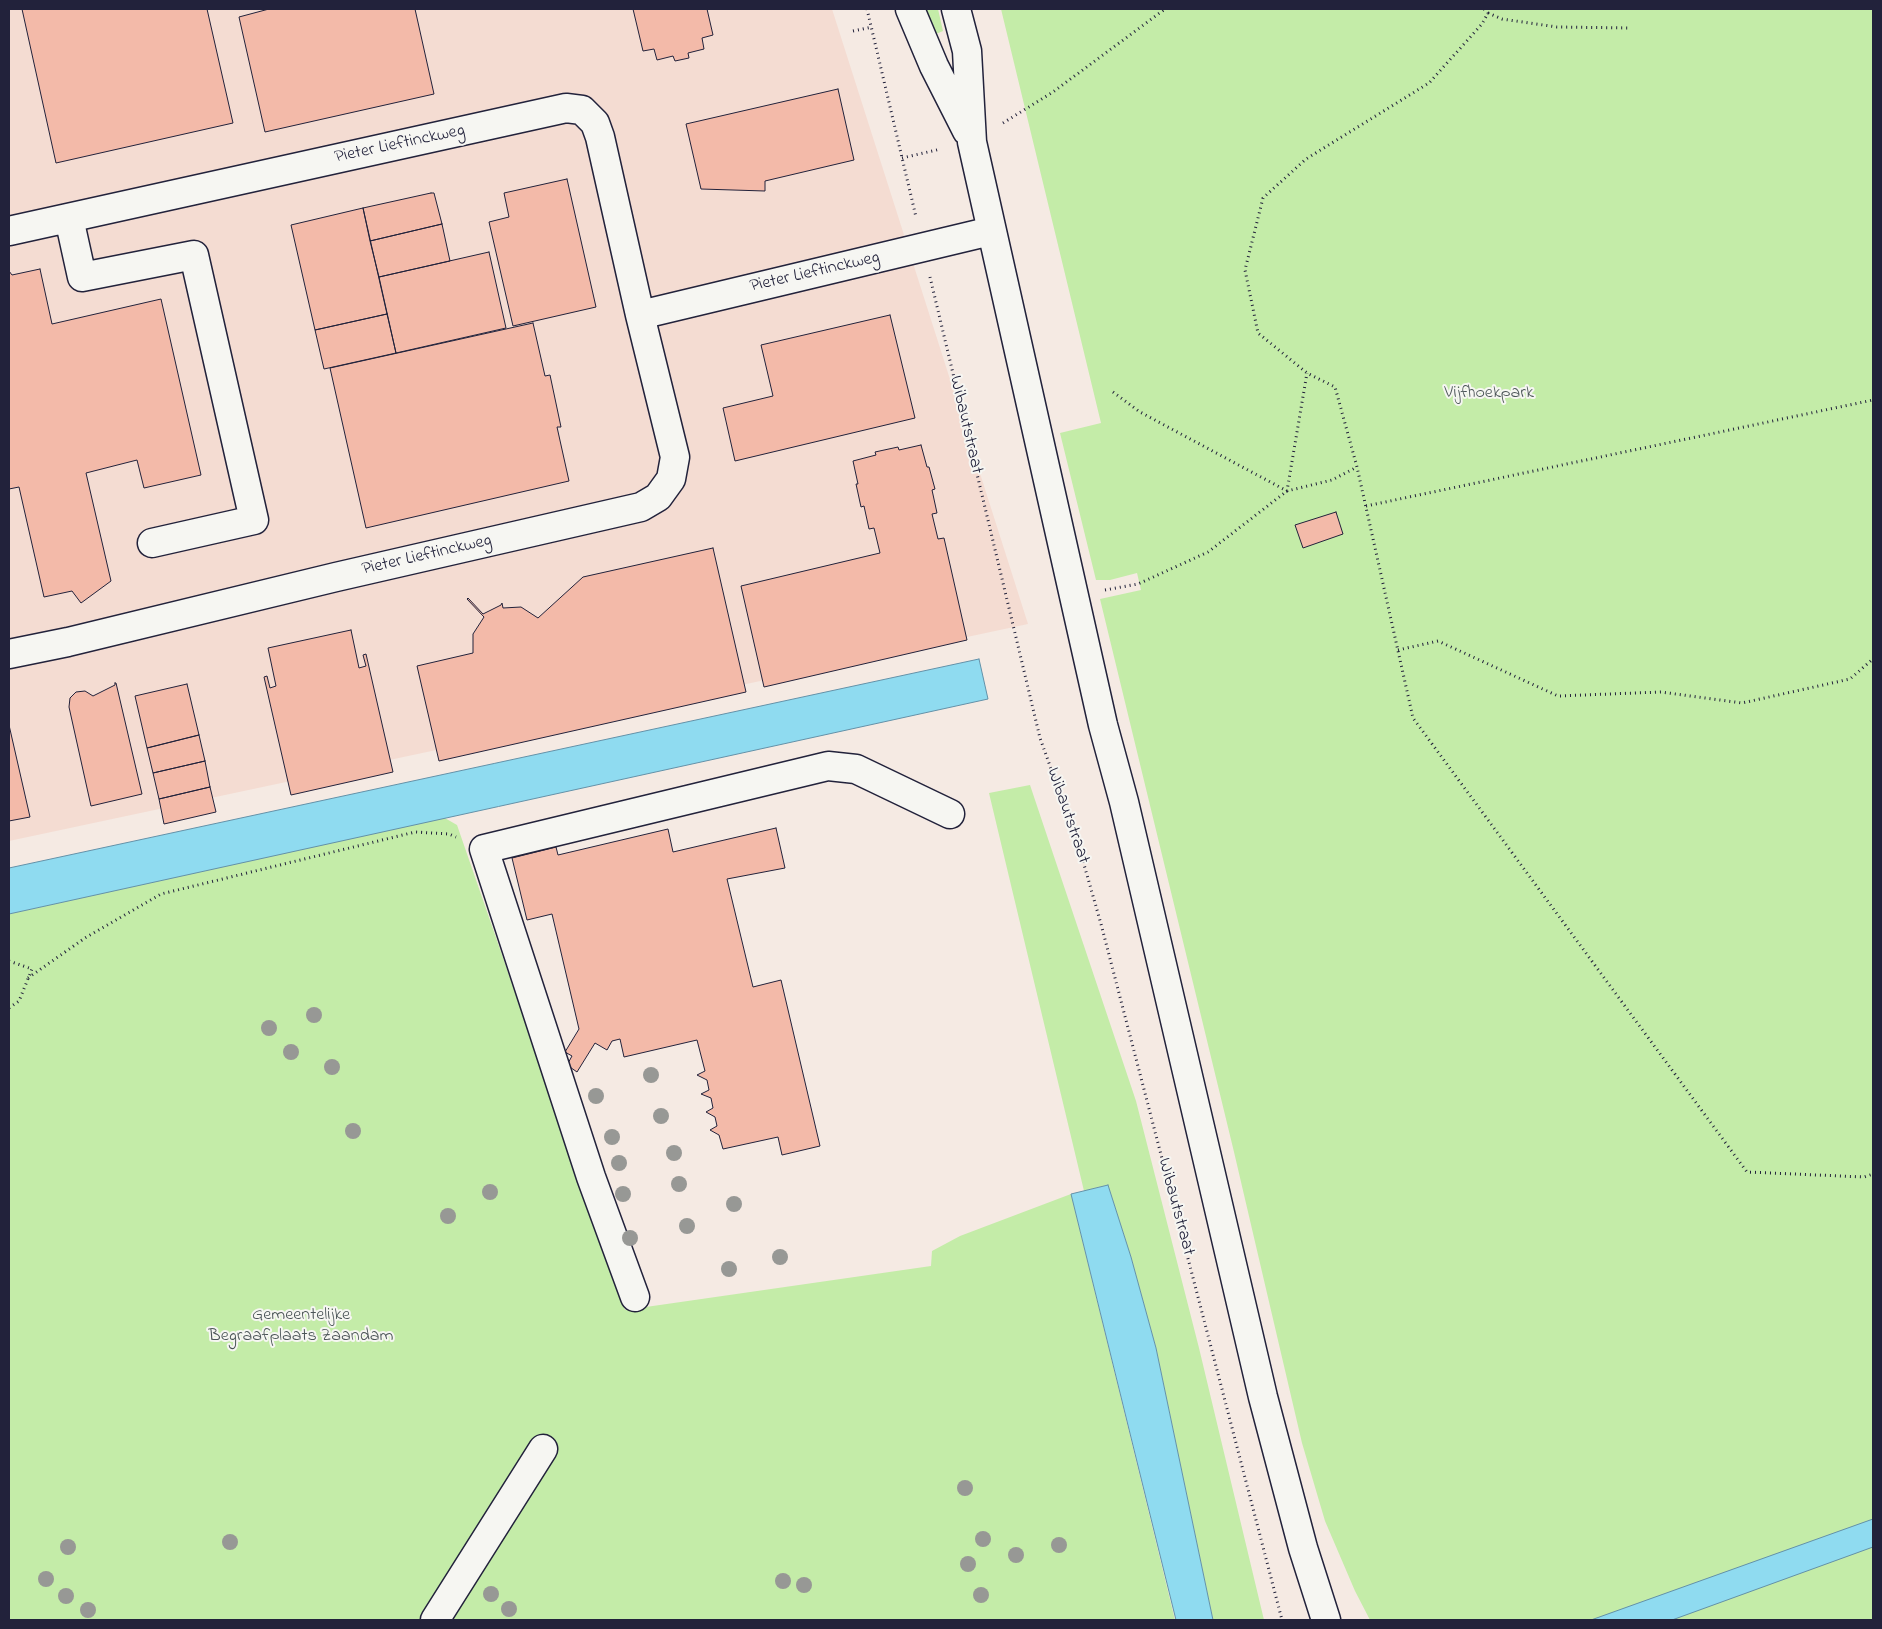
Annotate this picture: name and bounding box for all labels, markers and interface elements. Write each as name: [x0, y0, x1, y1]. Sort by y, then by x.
street label: Pieter Lieftinckweg: [333, 121, 467, 169]
street label: Pieter Lieftinckweg: [748, 248, 882, 298]
street label: Wibautstraat: [943, 374, 987, 476]
park label: Vijfhoekpark: [1444, 383, 1534, 405]
street label: Pieter Lieftinckweg: [360, 531, 494, 581]
street label: Wibautstraat: [1041, 765, 1093, 867]
street label: Wibautstraat: [1152, 1156, 1198, 1258]
park label: Gemeentelijke Begraafplaats Zaandam: [209, 1305, 393, 1348]

